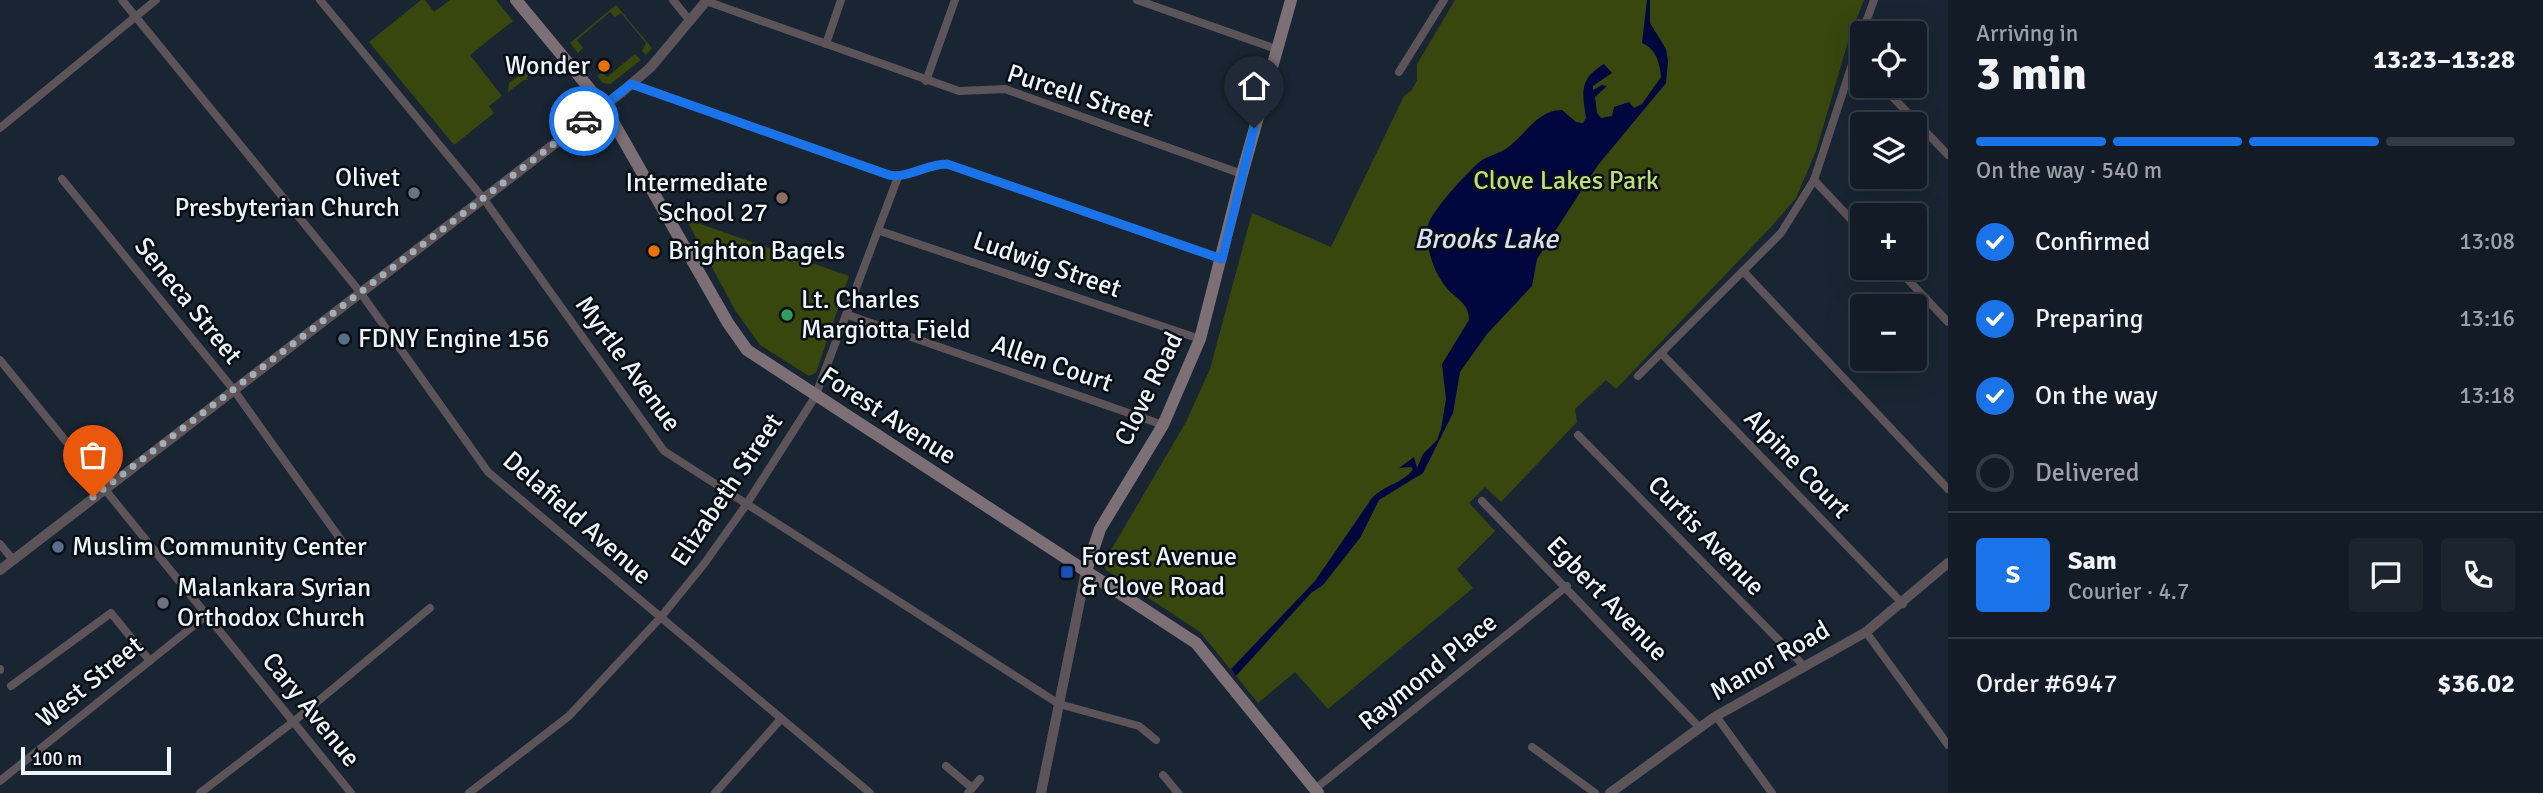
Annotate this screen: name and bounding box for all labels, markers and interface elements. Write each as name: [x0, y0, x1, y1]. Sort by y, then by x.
text: Arriving in: [1976, 19, 2078, 48]
map controls: [1850, 21, 1927, 371]
button: locate: [1850, 21, 1927, 98]
text: 13:23–13:28: [2373, 44, 2515, 76]
text: 3 min: [1976, 46, 2087, 102]
place label: Wonder: [505, 50, 590, 82]
pin: [1224, 56, 1284, 128]
street label: Purcell Street: [1003, 57, 1157, 135]
marker: Wonder: [596, 58, 612, 74]
icon: home: [1235, 67, 1273, 105]
courier: [549, 86, 619, 156]
icon: car: [565, 102, 603, 140]
button: layers: [1850, 112, 1927, 189]
text: On the way · 540 m: [1976, 156, 2162, 185]
place label: Olivet Presbyterian Church: [174, 162, 400, 224]
park label: Clove Lakes Park: [1473, 165, 1659, 197]
place label: Intermediate School 27: [625, 167, 768, 229]
marker: Olivet Presbyterian Church: [406, 185, 422, 201]
marker: Intermediate School 27: [774, 190, 790, 206]
button: +: [1850, 203, 1927, 280]
water label: Brooks Lake: [1414, 222, 1560, 256]
icon: check: [1976, 223, 2014, 261]
street label: Ludwig Street: [969, 225, 1125, 305]
text: Confirmed: [2035, 226, 2150, 258]
text: 13:08: [2459, 227, 2515, 256]
street label: Seneca Street: [127, 231, 249, 371]
place label: Brighton Bagels: [668, 235, 845, 267]
marker: Brighton Bagels: [646, 243, 662, 259]
place label: Lt. Charles Margiotta Field: [801, 284, 970, 346]
street label: Myrtle Avenue: [568, 290, 688, 438]
button: −: [1850, 294, 1927, 371]
icon: check: [1976, 300, 2014, 338]
text: Preparing: [2035, 303, 2143, 335]
text: 13:16: [2459, 304, 2515, 333]
marker: Lt. Charles Margiotta Field: [779, 307, 795, 323]
place label: FDNY Engine 156: [358, 323, 550, 355]
street label: Clove Road: [1108, 327, 1190, 451]
street label: Allen Court: [987, 328, 1117, 400]
marker: FDNY Engine 156: [336, 331, 352, 347]
street label: Forest Avenue: [814, 360, 962, 472]
icon: check: [1976, 377, 2014, 415]
text: On the way: [2035, 380, 2158, 412]
text: 13:18: [2459, 381, 2515, 410]
street label: Alpine Court: [1737, 403, 1857, 525]
street label: Elizabeth Street: [664, 407, 790, 573]
pin: [63, 425, 123, 497]
icon: bag: [74, 436, 112, 474]
street label: Delafield Avenue: [496, 445, 658, 591]
text: Delivered: [2035, 457, 2140, 489]
street label: Curtis Avenue: [1641, 469, 1771, 603]
street label: Egbert Avenue: [1540, 530, 1674, 668]
place label: Muslim Community Center: [72, 531, 367, 563]
button: chat: [2349, 538, 2423, 612]
button: phone: [2441, 538, 2515, 612]
marker: Muslim Community Center: [50, 539, 66, 555]
place label: Forest Avenue & Clove Road: [1081, 541, 1237, 603]
text: Sam: [2068, 545, 2117, 577]
text: S: [2006, 559, 2020, 591]
marker: Forest Avenue & Clove Road: [1059, 564, 1075, 580]
place label: Malankara Syrian Orthodox Church: [177, 572, 371, 634]
text: Courier · 4.7: [2068, 577, 2189, 606]
marker: Malankara Syrian Orthodox Church: [155, 595, 171, 611]
street label: Raymond Place: [1352, 606, 1504, 738]
street label: Manor Road: [1704, 614, 1836, 708]
street label: West Street: [30, 629, 150, 735]
street label: Cary Avenue: [255, 646, 367, 774]
text: Order #6947: [1976, 668, 2117, 700]
text: $36.02: [2437, 668, 2515, 700]
scale bar: [21, 744, 172, 776]
text: 100 m: [32, 747, 82, 771]

